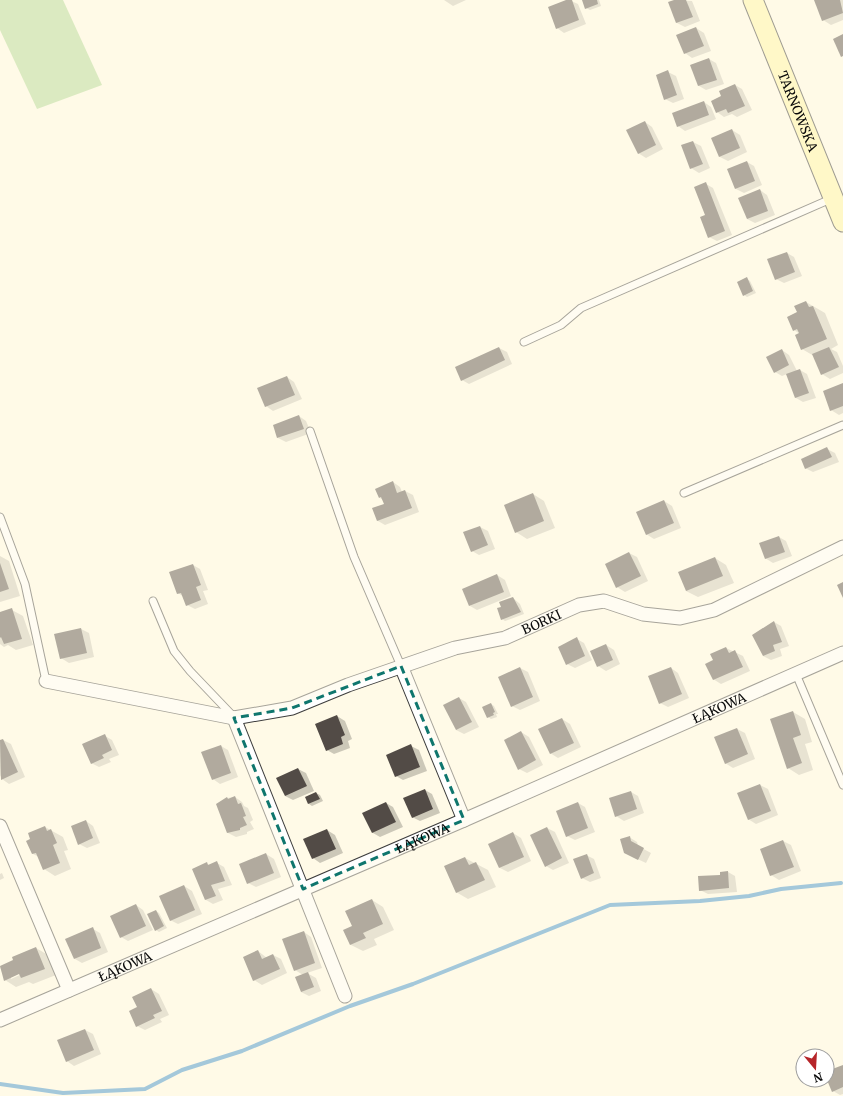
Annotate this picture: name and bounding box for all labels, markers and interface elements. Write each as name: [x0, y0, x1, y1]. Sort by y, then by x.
street label: TARNOWSKA: [774, 69, 822, 155]
street label: BORKI: [519, 606, 564, 638]
street label: ŁĄKOWA: [690, 688, 749, 727]
street label: ŁĄKOWA: [393, 819, 453, 857]
street label: ŁĄKOWA: [96, 947, 155, 986]
north arrow: [795, 1048, 835, 1088]
text: N: [812, 1070, 824, 1086]

